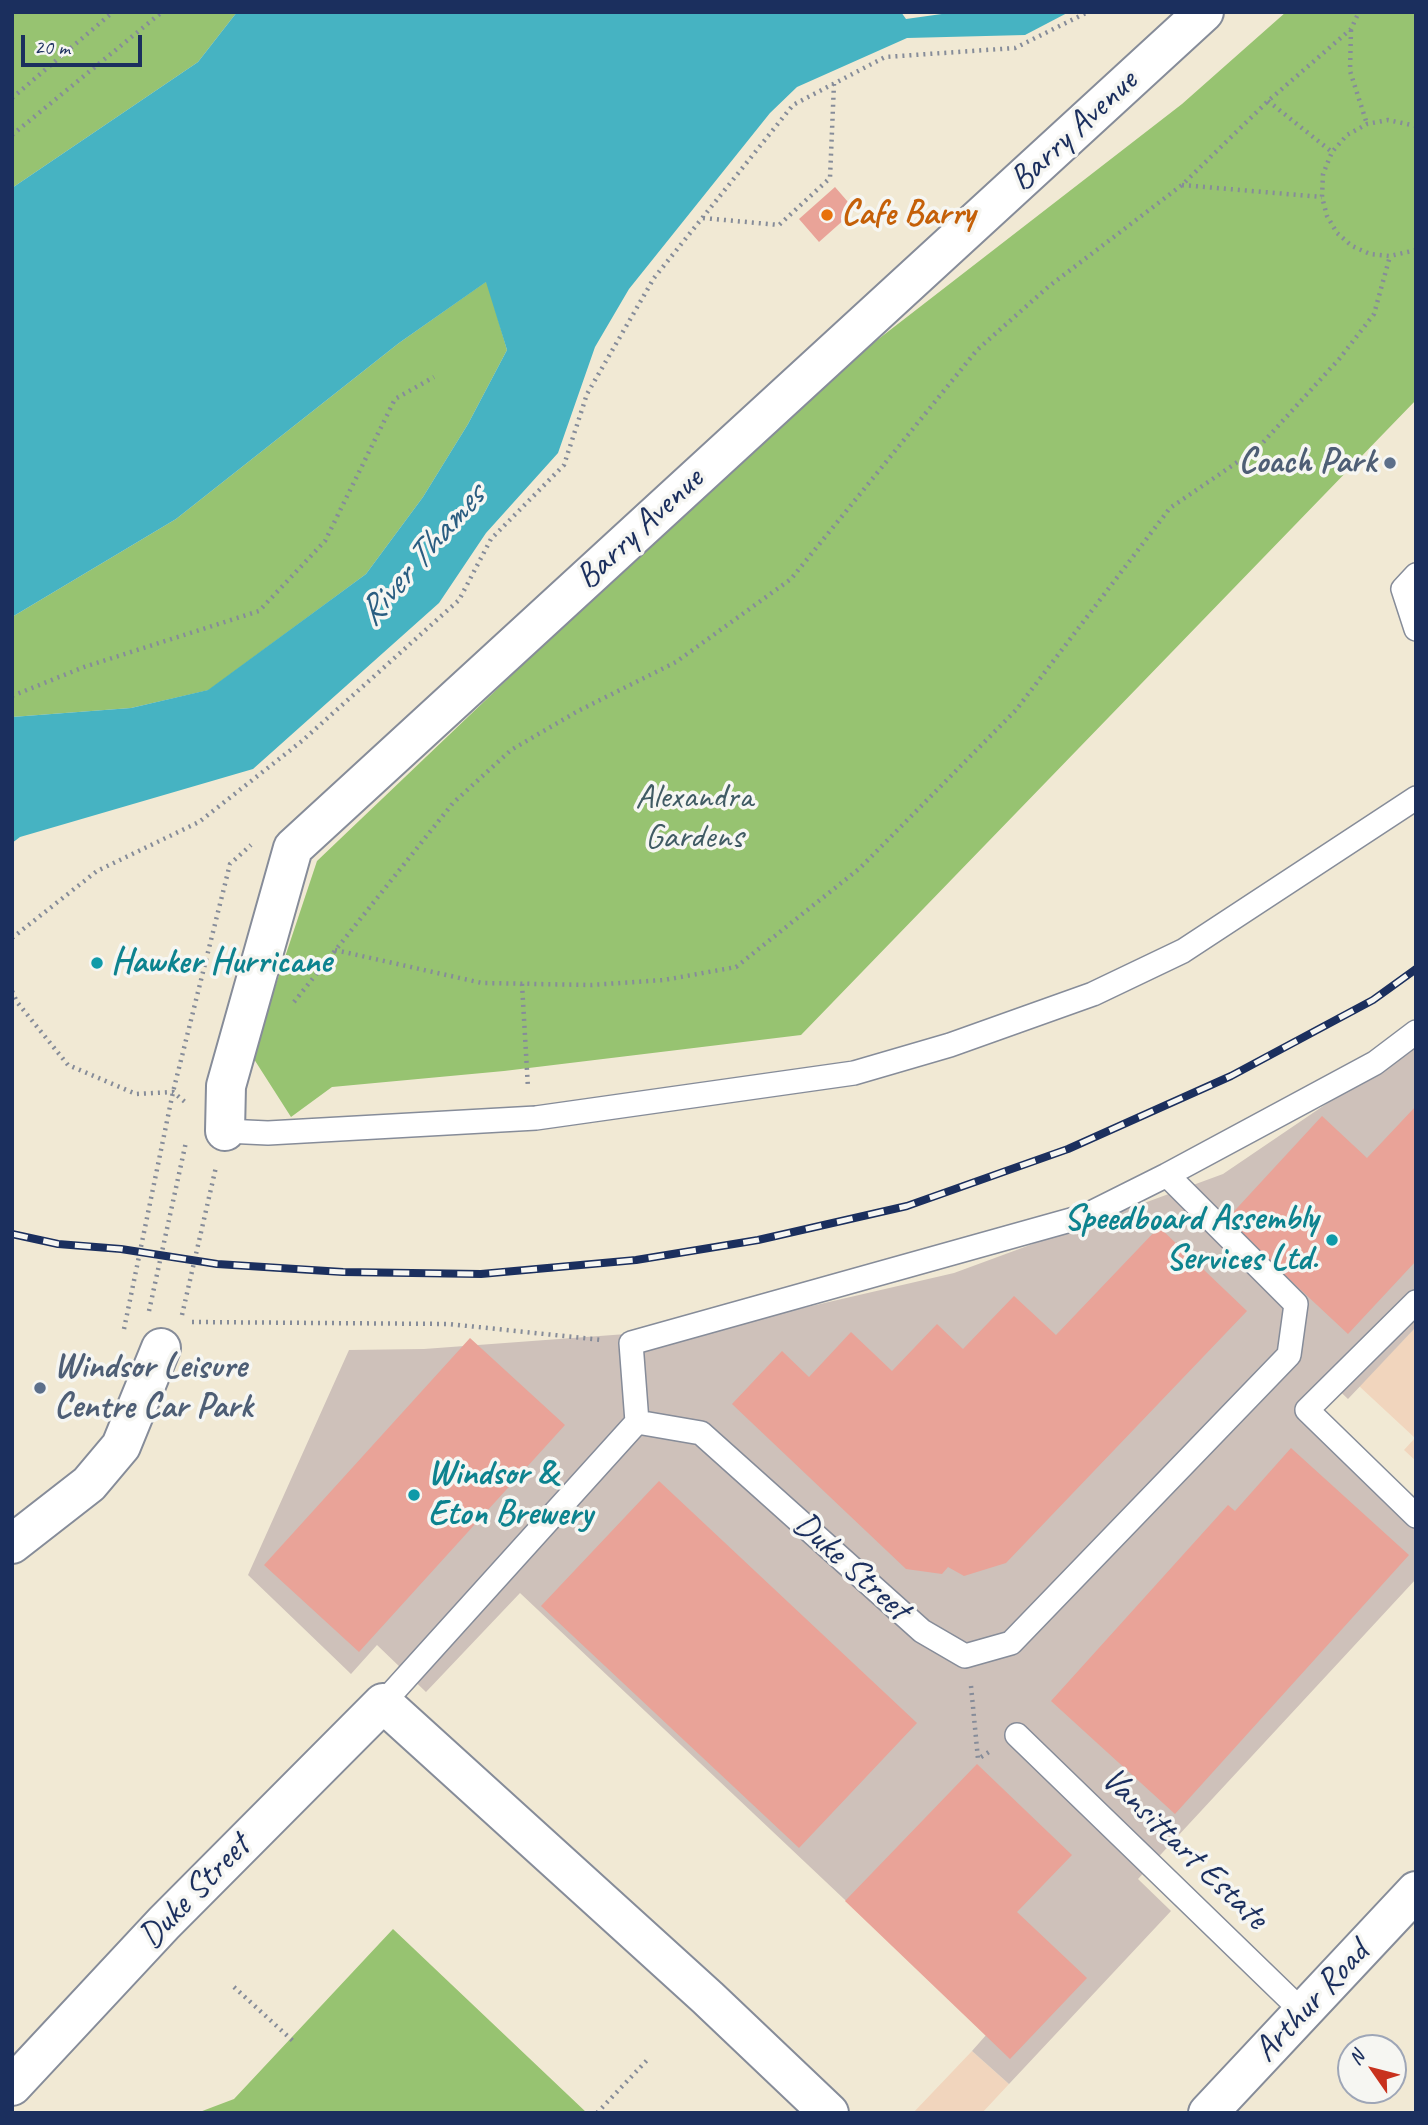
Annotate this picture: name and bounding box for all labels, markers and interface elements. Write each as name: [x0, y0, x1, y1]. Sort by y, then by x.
scale bar: [24, 21, 145, 65]
text: 20 m: [34, 34, 70, 60]
street label: Barry Avenue: [1001, 61, 1147, 201]
place label: Cafe Barry: [841, 194, 975, 236]
marker: Cafe Barry: [819, 207, 835, 223]
place label: Coach Park: [1239, 442, 1376, 484]
marker: Coach Park: [1382, 455, 1398, 471]
street label: Barry Avenue: [567, 459, 713, 599]
water label: River Thames: [349, 477, 495, 635]
park label: Alexandra Gardens: [635, 777, 753, 859]
place label: Hawker Hurricane: [111, 942, 331, 984]
marker: Hawker Hurricane: [89, 955, 105, 971]
place label: Speedboard Assembly Services Ltd.: [1064, 1199, 1318, 1281]
marker: Speedboard Assembly Services Ltd.: [1324, 1232, 1340, 1248]
place label: Windsor Leisure Centre Car Park: [54, 1347, 252, 1429]
marker: Windsor Leisure Centre Car Park: [32, 1380, 48, 1396]
place label: Windsor & Eton Brewery: [428, 1454, 592, 1536]
marker: Windsor & Eton Brewery: [406, 1487, 422, 1503]
street label: Duke Street: [784, 1504, 918, 1630]
street label: Vansittart Estate: [1092, 1759, 1276, 1939]
street label: Duke Street: [130, 1826, 260, 1958]
street label: Arthur Road: [1246, 1933, 1378, 2071]
north arrow: [1337, 2034, 1407, 2104]
text: N: [1343, 2046, 1370, 2070]

